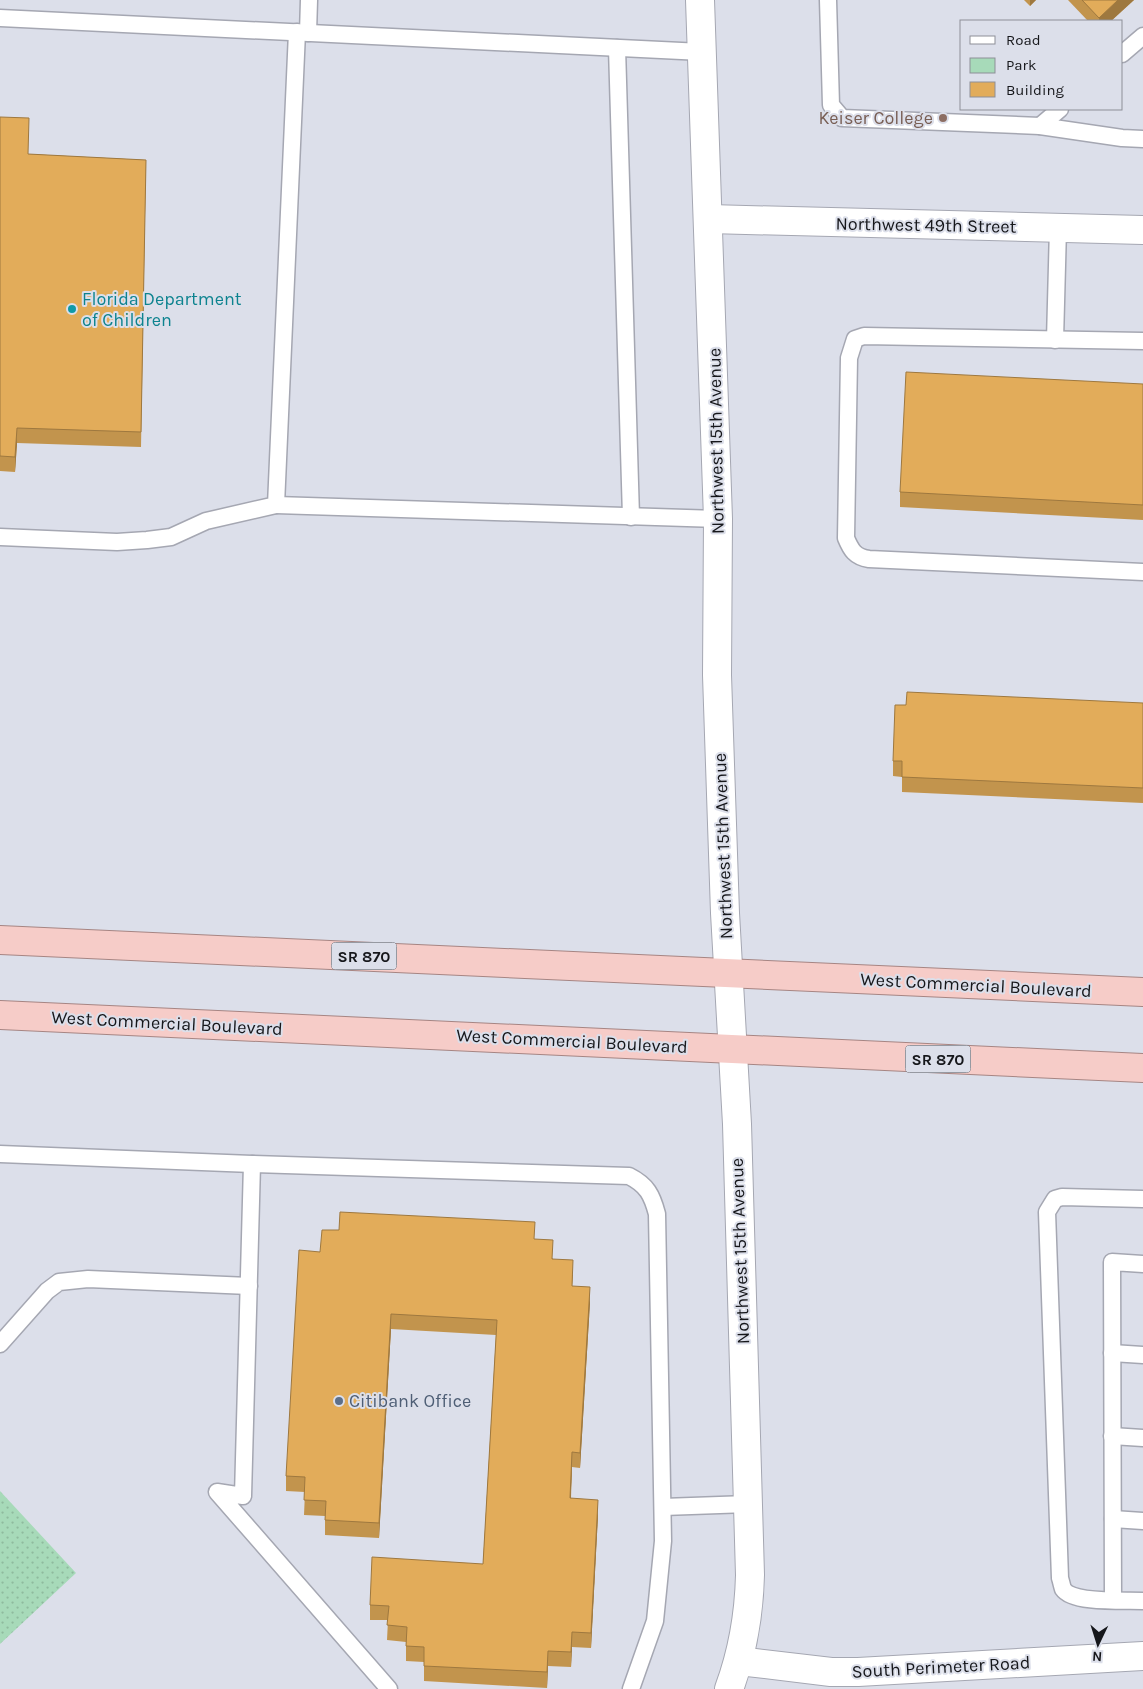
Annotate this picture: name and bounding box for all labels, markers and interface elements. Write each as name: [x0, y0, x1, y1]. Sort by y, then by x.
legend: [960, 20, 1123, 110]
text: Road: [1006, 31, 1041, 49]
text: Park: [1006, 56, 1036, 74]
text: Building: [1006, 81, 1064, 99]
place label: Keiser College: [818, 107, 933, 129]
marker: Keiser College: [937, 112, 949, 124]
street label: Northwest 49th Street: [835, 212, 1017, 238]
place label: Florida Department of Children: [82, 288, 242, 331]
marker: Florida Department of Children: [66, 303, 78, 315]
street label: Northwest 15th Avenue: [703, 348, 729, 534]
street label: Northwest 15th Avenue: [709, 753, 737, 939]
road number: SR 870: [332, 942, 396, 969]
street label: West Commercial Boulevard: [860, 968, 1092, 1002]
street label: West Commercial Boulevard: [51, 1006, 283, 1040]
street label: West Commercial Boulevard: [456, 1024, 688, 1058]
road number: SR 870: [906, 1046, 970, 1072]
street label: Northwest 15th Avenue: [726, 1158, 754, 1344]
place label: Citibank Office: [349, 1390, 471, 1412]
marker: Citibank Office: [333, 1395, 345, 1407]
north arrow: [1073, 1619, 1123, 1669]
text: N: [1092, 1648, 1103, 1665]
street label: South Perimeter Road: [851, 1651, 1031, 1683]

